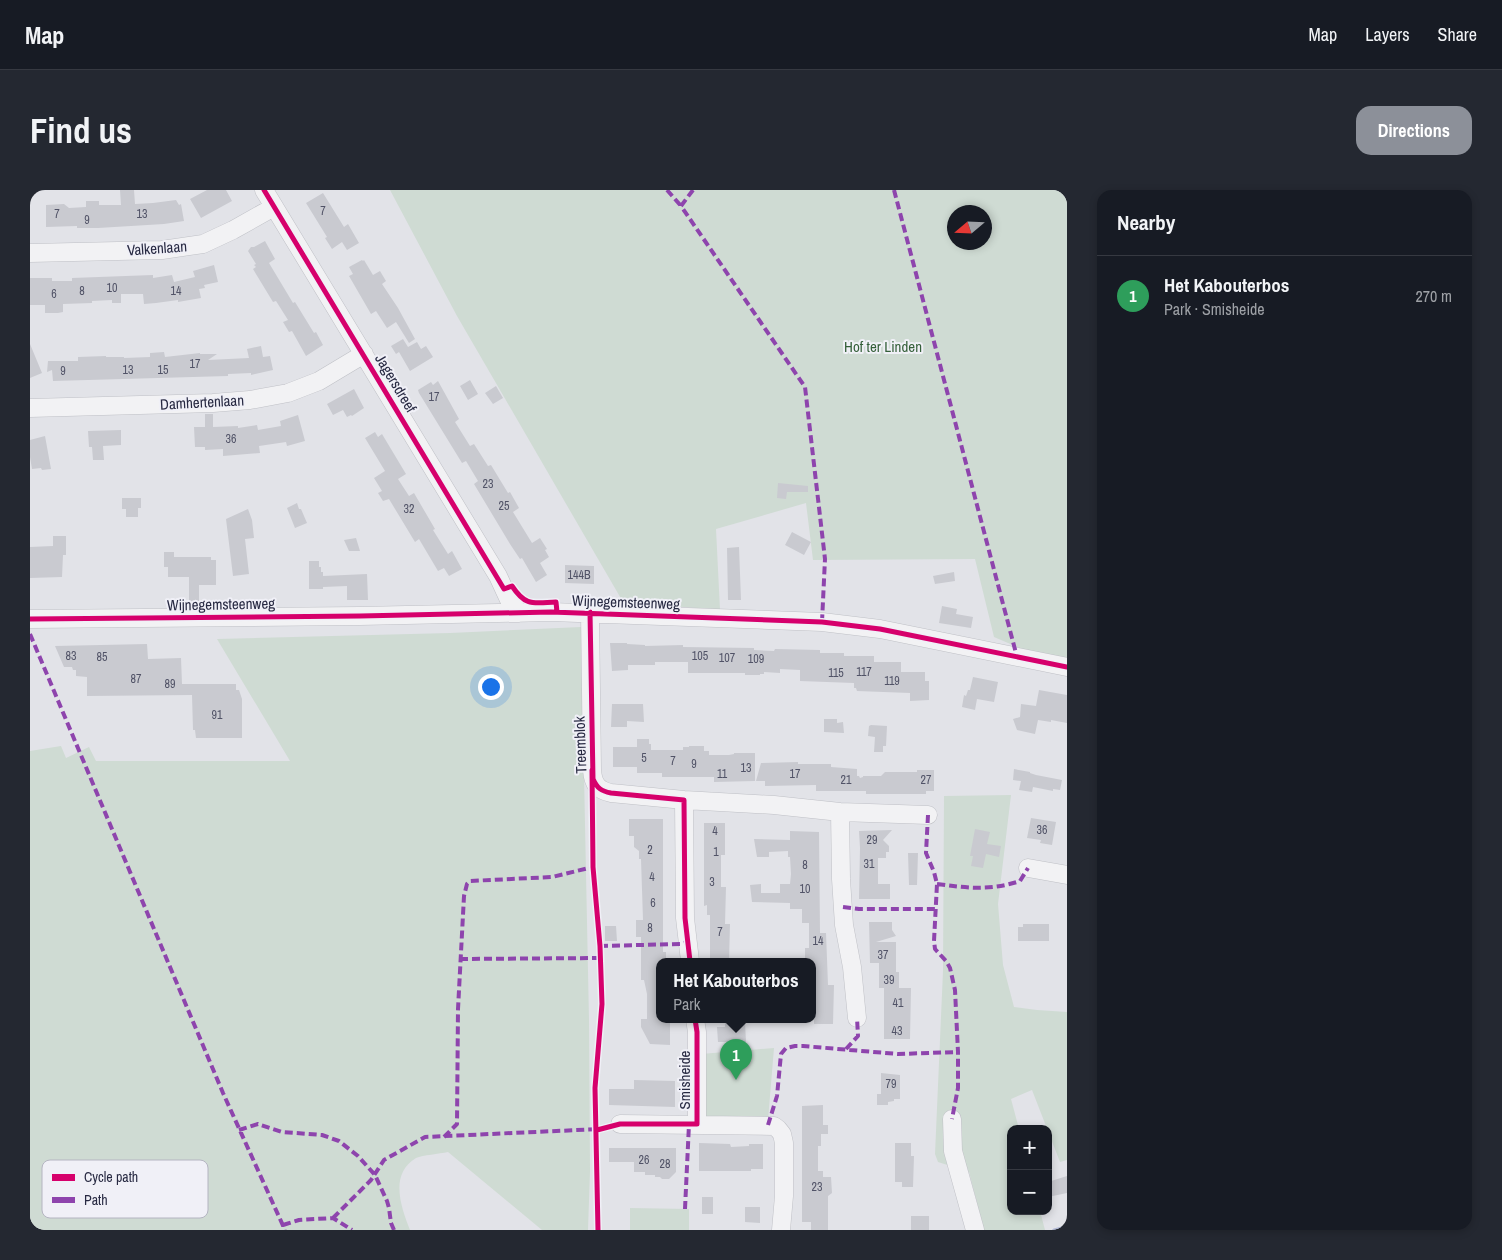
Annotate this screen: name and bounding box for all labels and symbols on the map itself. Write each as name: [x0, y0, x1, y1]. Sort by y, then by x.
house number: 7: [320, 203, 326, 219]
north arrow: [947, 205, 992, 250]
house number: 7: [54, 206, 60, 222]
house number: 13: [137, 206, 147, 222]
house number: 9: [84, 212, 90, 228]
street label: Valkenlaan: [126, 235, 188, 261]
house number: 10: [107, 280, 117, 296]
house number: 8: [79, 283, 85, 299]
house number: 14: [171, 283, 182, 299]
house number: 6: [51, 286, 57, 302]
park label: Hof ter Linden: [844, 336, 922, 357]
street label: Jagersdreef: [370, 350, 422, 417]
house number: 17: [190, 356, 201, 372]
house number: 13: [123, 362, 133, 378]
house number: 15: [158, 362, 169, 378]
house number: 9: [60, 363, 66, 379]
street label: Damhertenlaan: [159, 389, 245, 415]
house number: 17: [429, 389, 440, 405]
house number: 36: [226, 431, 236, 447]
house number: 23: [483, 476, 493, 492]
house number: 25: [499, 498, 510, 514]
house number: 32: [404, 501, 414, 517]
house number: 144B: [568, 567, 591, 583]
street label: Wijnegemsteenweg: [572, 590, 680, 614]
street label: Wijnegemsteenweg: [167, 593, 275, 615]
house number: 83: [66, 648, 76, 664]
house number: 105: [692, 648, 709, 664]
house number: 85: [97, 649, 108, 665]
house number: 107: [719, 650, 736, 666]
house number: 109: [748, 651, 764, 667]
house number: 117: [856, 664, 872, 680]
house number: 115: [828, 665, 844, 681]
house number: 87: [131, 671, 142, 687]
house number: 119: [884, 673, 900, 689]
your location: [478, 674, 504, 700]
house number: 89: [165, 676, 175, 692]
house number: 91: [212, 707, 223, 723]
street label: Treemblok: [568, 715, 591, 774]
house number: 5: [641, 750, 647, 766]
house number: 7: [670, 753, 676, 769]
house number: 9: [691, 756, 697, 772]
house number: 13: [741, 760, 751, 776]
house number: 11: [717, 766, 728, 782]
house number: 17: [790, 766, 801, 782]
house number: 21: [841, 772, 852, 788]
house number: 27: [921, 772, 932, 788]
house number: 36: [1037, 822, 1047, 838]
house number: 4: [712, 823, 718, 839]
house number: 29: [867, 832, 877, 848]
house number: 2: [647, 842, 653, 858]
house number: 1: [713, 844, 719, 860]
house number: 31: [864, 856, 875, 872]
house number: 8: [802, 857, 808, 873]
house number: 4: [649, 869, 655, 885]
house number: 3: [709, 874, 715, 890]
house number: 10: [800, 881, 810, 897]
house number: 6: [650, 895, 656, 911]
house number: 8: [647, 920, 653, 936]
house number: 7: [717, 924, 723, 940]
house number: 14: [813, 933, 824, 949]
house number: 37: [878, 947, 889, 963]
house number: 39: [884, 972, 894, 988]
house number: 41: [893, 995, 904, 1011]
house number: 43: [892, 1023, 902, 1039]
pin: 1: [720, 1039, 752, 1080]
street label: Smisheide: [674, 1050, 695, 1109]
house number: 79: [886, 1076, 896, 1092]
house number: 26: [639, 1152, 649, 1168]
house number: 28: [660, 1156, 670, 1172]
legend: [42, 1160, 208, 1218]
text: Cycle path: [84, 1168, 138, 1186]
house number: 23: [812, 1179, 822, 1195]
text: Path: [84, 1191, 108, 1209]

